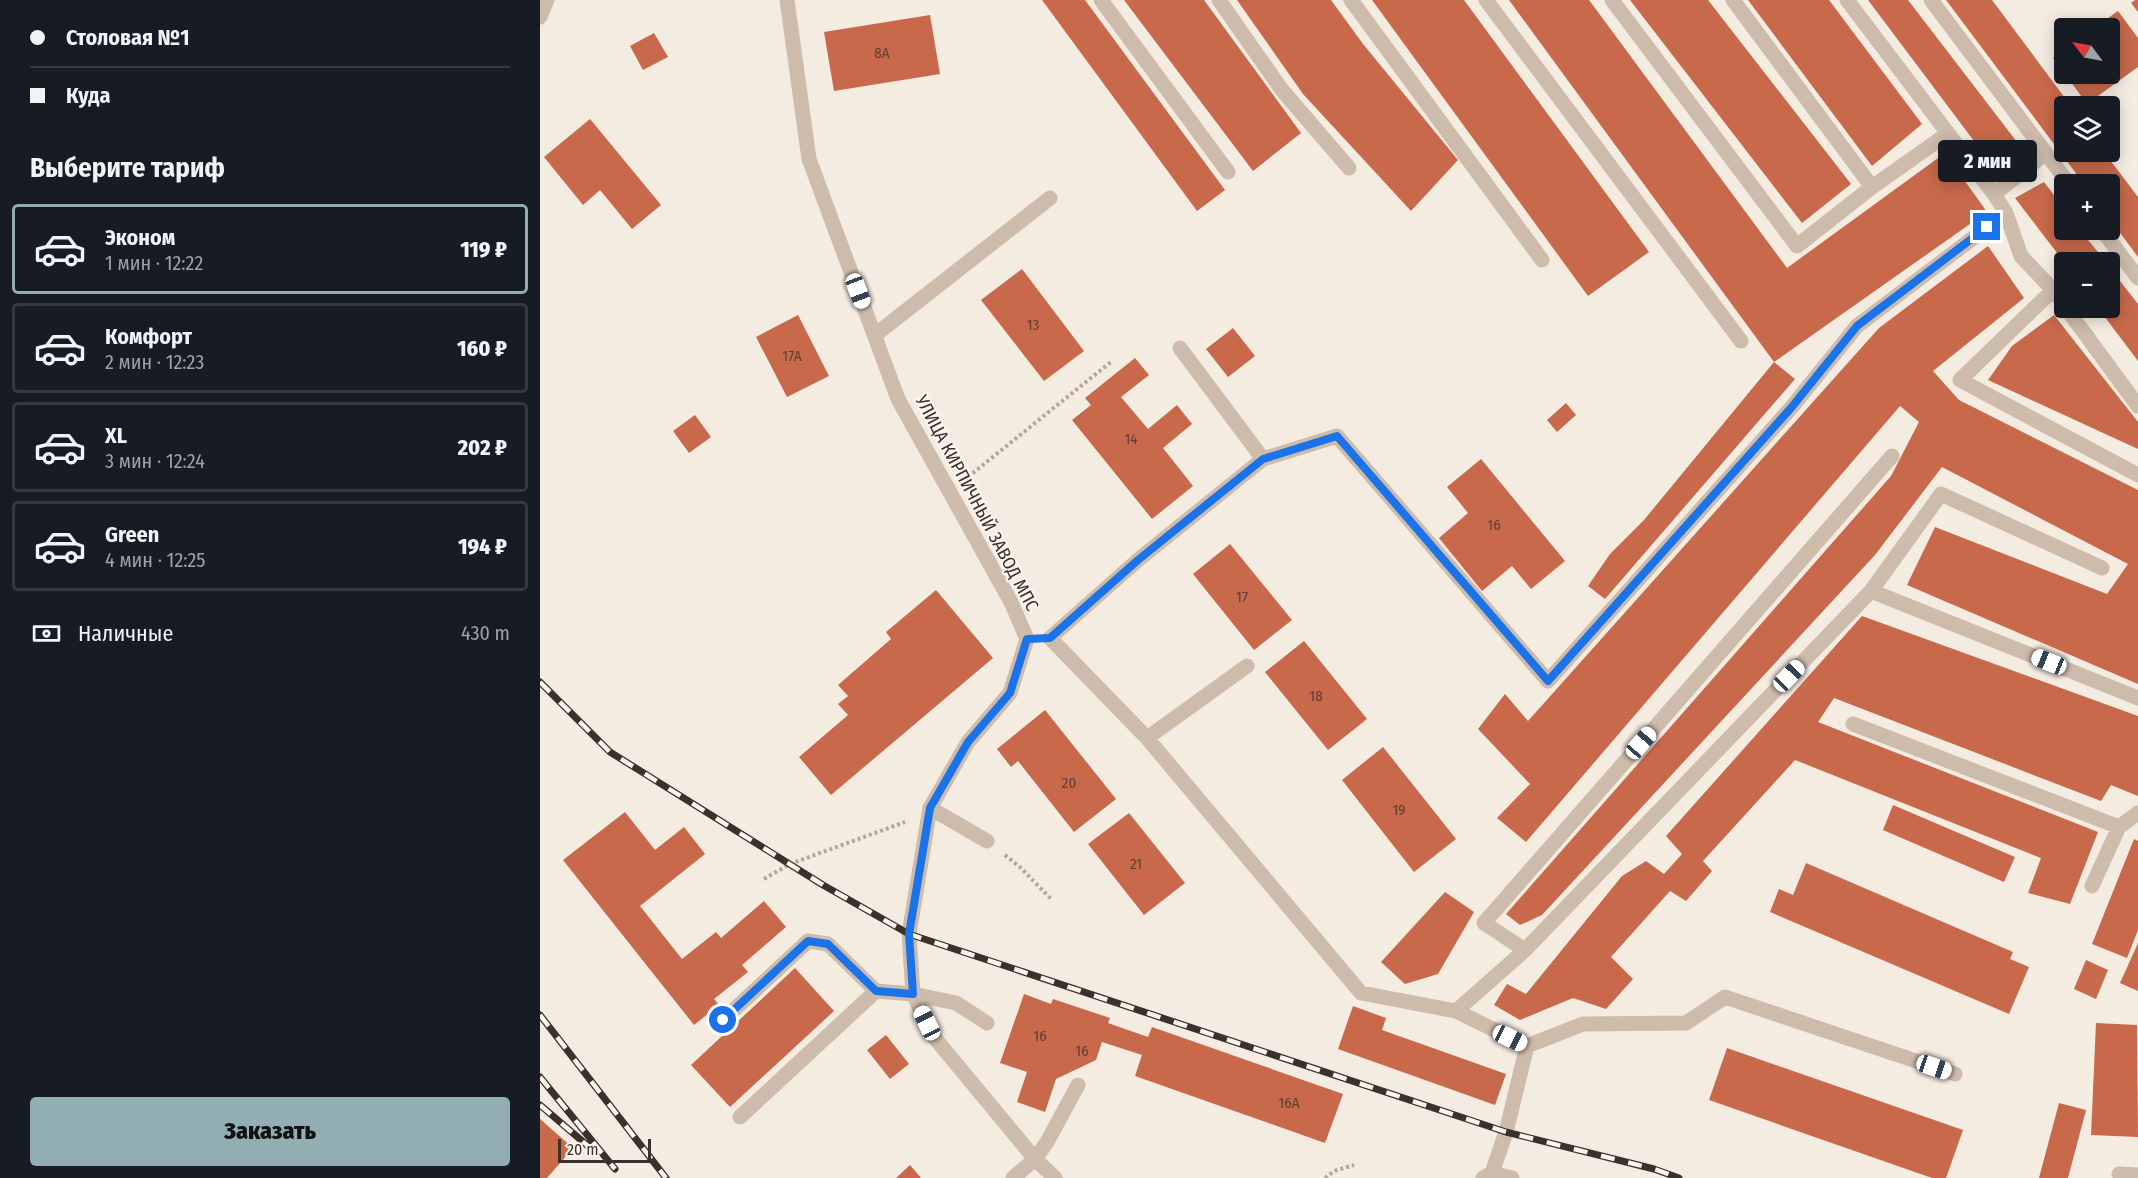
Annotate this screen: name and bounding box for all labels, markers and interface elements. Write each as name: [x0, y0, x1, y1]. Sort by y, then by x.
north arrow: [2054, 18, 2120, 84]
map controls: [2054, 18, 2120, 318]
text: Столовая №1: [66, 24, 189, 51]
house number: 8А: [874, 44, 890, 62]
text: Куда: [66, 82, 110, 109]
button: layers: [2054, 96, 2120, 162]
callout: 2 мин: [1938, 140, 2036, 182]
text: 2 мин: [1964, 149, 2011, 173]
text: Выберите тариф: [30, 152, 225, 184]
button: +: [2054, 174, 2120, 240]
route end: [1973, 213, 2000, 240]
icon: car: [33, 222, 87, 276]
text: Эконом: [105, 224, 175, 251]
text: 119 ₽: [460, 236, 507, 263]
text: 1 мин · 12:22: [105, 251, 203, 275]
button: −: [2054, 252, 2120, 318]
car: [843, 271, 873, 311]
house number: 13: [1027, 316, 1040, 334]
icon: car: [33, 321, 87, 375]
text: Комфорт: [105, 323, 192, 350]
text: 160 ₽: [457, 335, 507, 362]
house number: 17А: [782, 347, 802, 365]
text: 2 мин · 12:23: [105, 350, 204, 374]
street label: УЛИЦА КИРПИЧНЫЙ ЗАВОД МПС: [910, 390, 1043, 615]
icon: car: [33, 420, 87, 474]
text: XL: [105, 422, 127, 449]
house number: 14: [1124, 430, 1138, 448]
text: 202 ₽: [458, 434, 507, 461]
text: 3 мин · 12:24: [105, 449, 205, 473]
house number: 16: [1487, 516, 1501, 534]
icon: car: [33, 519, 87, 573]
text: Green: [105, 521, 159, 548]
text: 194 ₽: [458, 533, 507, 560]
text: 4 мин · 12:25: [105, 548, 205, 572]
house number: 17: [1236, 588, 1248, 606]
icon: cash: [30, 617, 63, 650]
text: Наличные: [78, 620, 173, 647]
text: 430 m: [461, 621, 510, 645]
car: [2029, 647, 2069, 677]
car: [1770, 657, 1808, 695]
house number: 18: [1309, 687, 1323, 705]
car: [1622, 724, 1660, 762]
house number: 20: [1062, 774, 1076, 792]
house number: 19: [1392, 801, 1406, 819]
house number: 21: [1130, 855, 1142, 873]
car: [911, 1003, 943, 1043]
route start: [709, 1006, 736, 1033]
car: [1490, 1022, 1530, 1054]
house number: 16: [1033, 1027, 1047, 1045]
house number: 16: [1075, 1042, 1089, 1060]
car: [1914, 1053, 1954, 1081]
house number: 16А: [1278, 1094, 1300, 1112]
button: Заказать: [30, 1097, 510, 1166]
scale bar: [558, 1136, 651, 1164]
text: 20 m: [567, 1140, 598, 1159]

